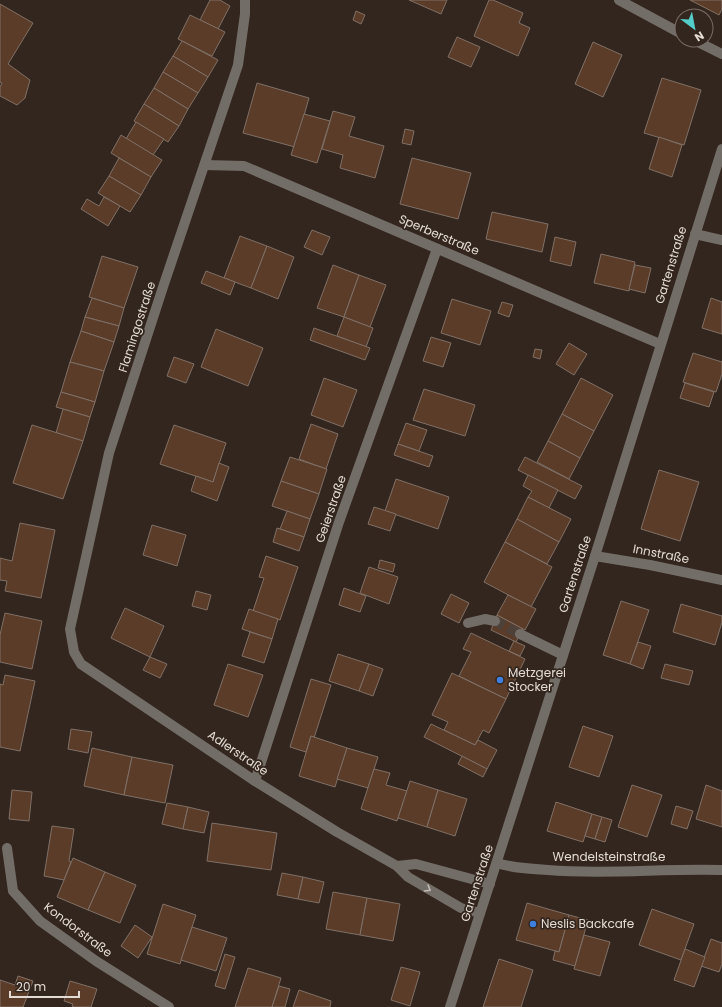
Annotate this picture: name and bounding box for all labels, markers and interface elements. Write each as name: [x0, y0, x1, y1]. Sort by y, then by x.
north arrow: [674, 8, 714, 48]
text: N: [692, 28, 707, 45]
street label: Sperberstraße: [396, 210, 482, 259]
street label: Gartenstraße: [651, 224, 690, 306]
street label: Flamingostraße: [114, 279, 159, 375]
street label: Geierstraße: [311, 473, 350, 545]
street label: Gartenstraße: [554, 533, 595, 615]
street label: Innstraße: [631, 540, 691, 567]
place label: Metzgerei Stocker: [508, 664, 566, 695]
marker: Metzgerei Stocker: [495, 675, 505, 685]
street label: Adlerstraße: [205, 726, 272, 779]
street label: Gartenstraße: [456, 842, 497, 924]
street label: Wendelsteinstraße: [553, 848, 665, 865]
one-way arrow: [424, 884, 431, 891]
street label: Kondorstraße: [41, 898, 116, 961]
place label: Neslis Backcafe: [541, 915, 634, 932]
marker: Neslis Backcafe: [528, 919, 538, 929]
scale bar: [10, 973, 79, 999]
text: 20 m: [16, 978, 46, 995]

